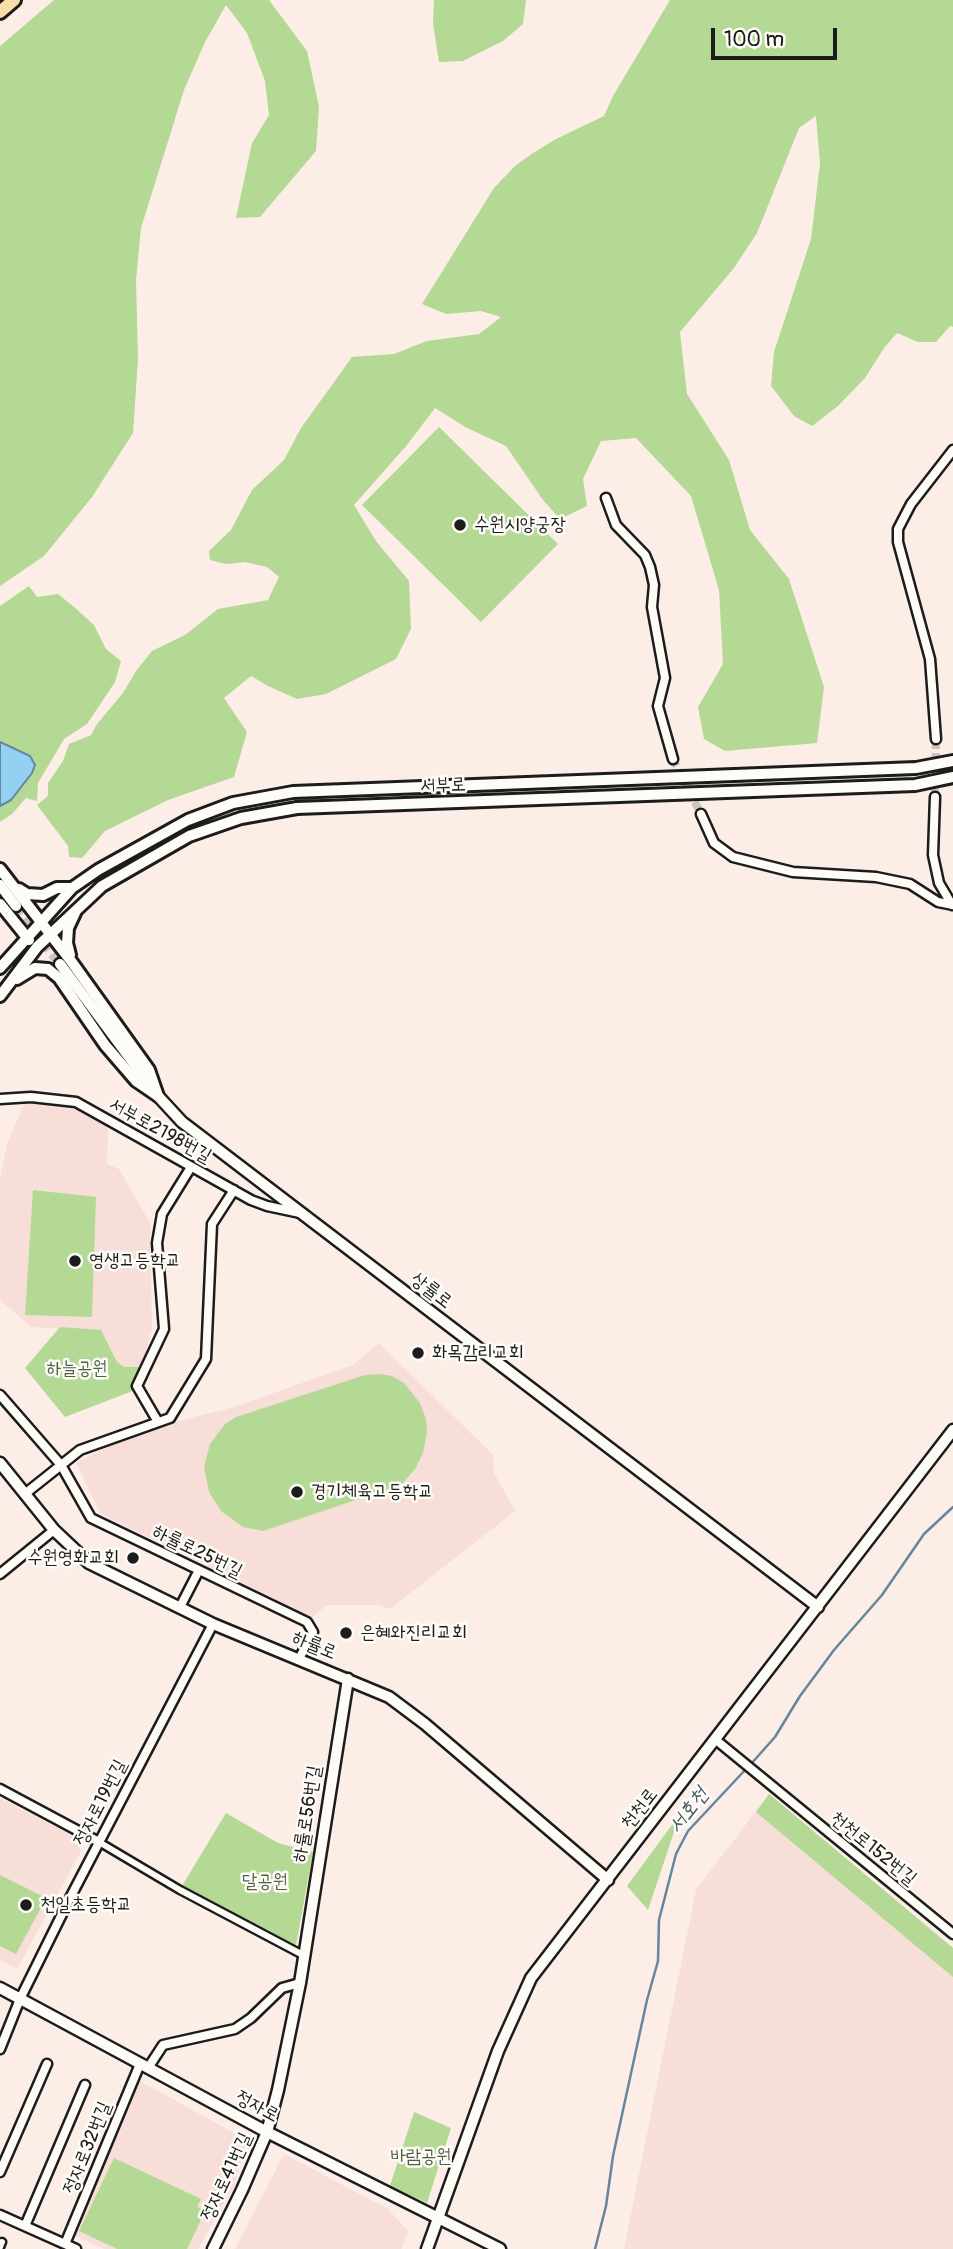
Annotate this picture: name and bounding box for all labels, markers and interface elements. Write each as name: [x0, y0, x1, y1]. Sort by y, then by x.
scale bar: [715, 14, 841, 58]
text: 100 m: [724, 26, 784, 53]
place label: 수원시양궁장: [474, 514, 566, 536]
marker: 수원시양궁장: [452, 517, 468, 533]
street label: 서부로: [420, 774, 466, 798]
street label: 서부로2198번길: [105, 1093, 215, 1169]
place label: 영생고등학교: [89, 1250, 181, 1272]
marker: 영생고등학교: [67, 1253, 83, 1269]
street label: 상률로: [406, 1268, 456, 1314]
place label: 화목감리교회: [432, 1342, 524, 1364]
marker: 화목감리교회: [410, 1345, 426, 1361]
park label: 하늘공원: [46, 1358, 108, 1380]
place label: 경기체육고등학교: [311, 1481, 433, 1503]
marker: 경기체육고등학교: [289, 1484, 305, 1500]
street label: 하률로25번길: [148, 1520, 246, 1584]
place label: 수원영화교회: [27, 1547, 119, 1569]
marker: 수원영화교회: [125, 1550, 141, 1566]
place label: 은혜와진리교회: [360, 1622, 467, 1644]
marker: 은혜와진리교회: [338, 1625, 354, 1641]
street label: 하률로: [288, 1627, 340, 1665]
street label: 정자로19번길: [70, 1756, 132, 1850]
street label: 하률로56번길: [289, 1764, 327, 1864]
water label: 서호천: [663, 1783, 715, 1839]
street label: 천천로: [617, 1784, 663, 1834]
street label: 천천로152번길: [825, 1807, 921, 1891]
park label: 달공원: [242, 1871, 288, 1893]
place label: 천일초등학교: [40, 1894, 132, 1916]
marker: 천일초등학교: [18, 1897, 34, 1913]
street label: 정자로: [231, 2086, 283, 2128]
street label: 정자로32번길: [59, 2098, 117, 2198]
street label: 정자로41번길: [197, 2129, 257, 2225]
park label: 바람공원: [390, 2146, 452, 2168]

